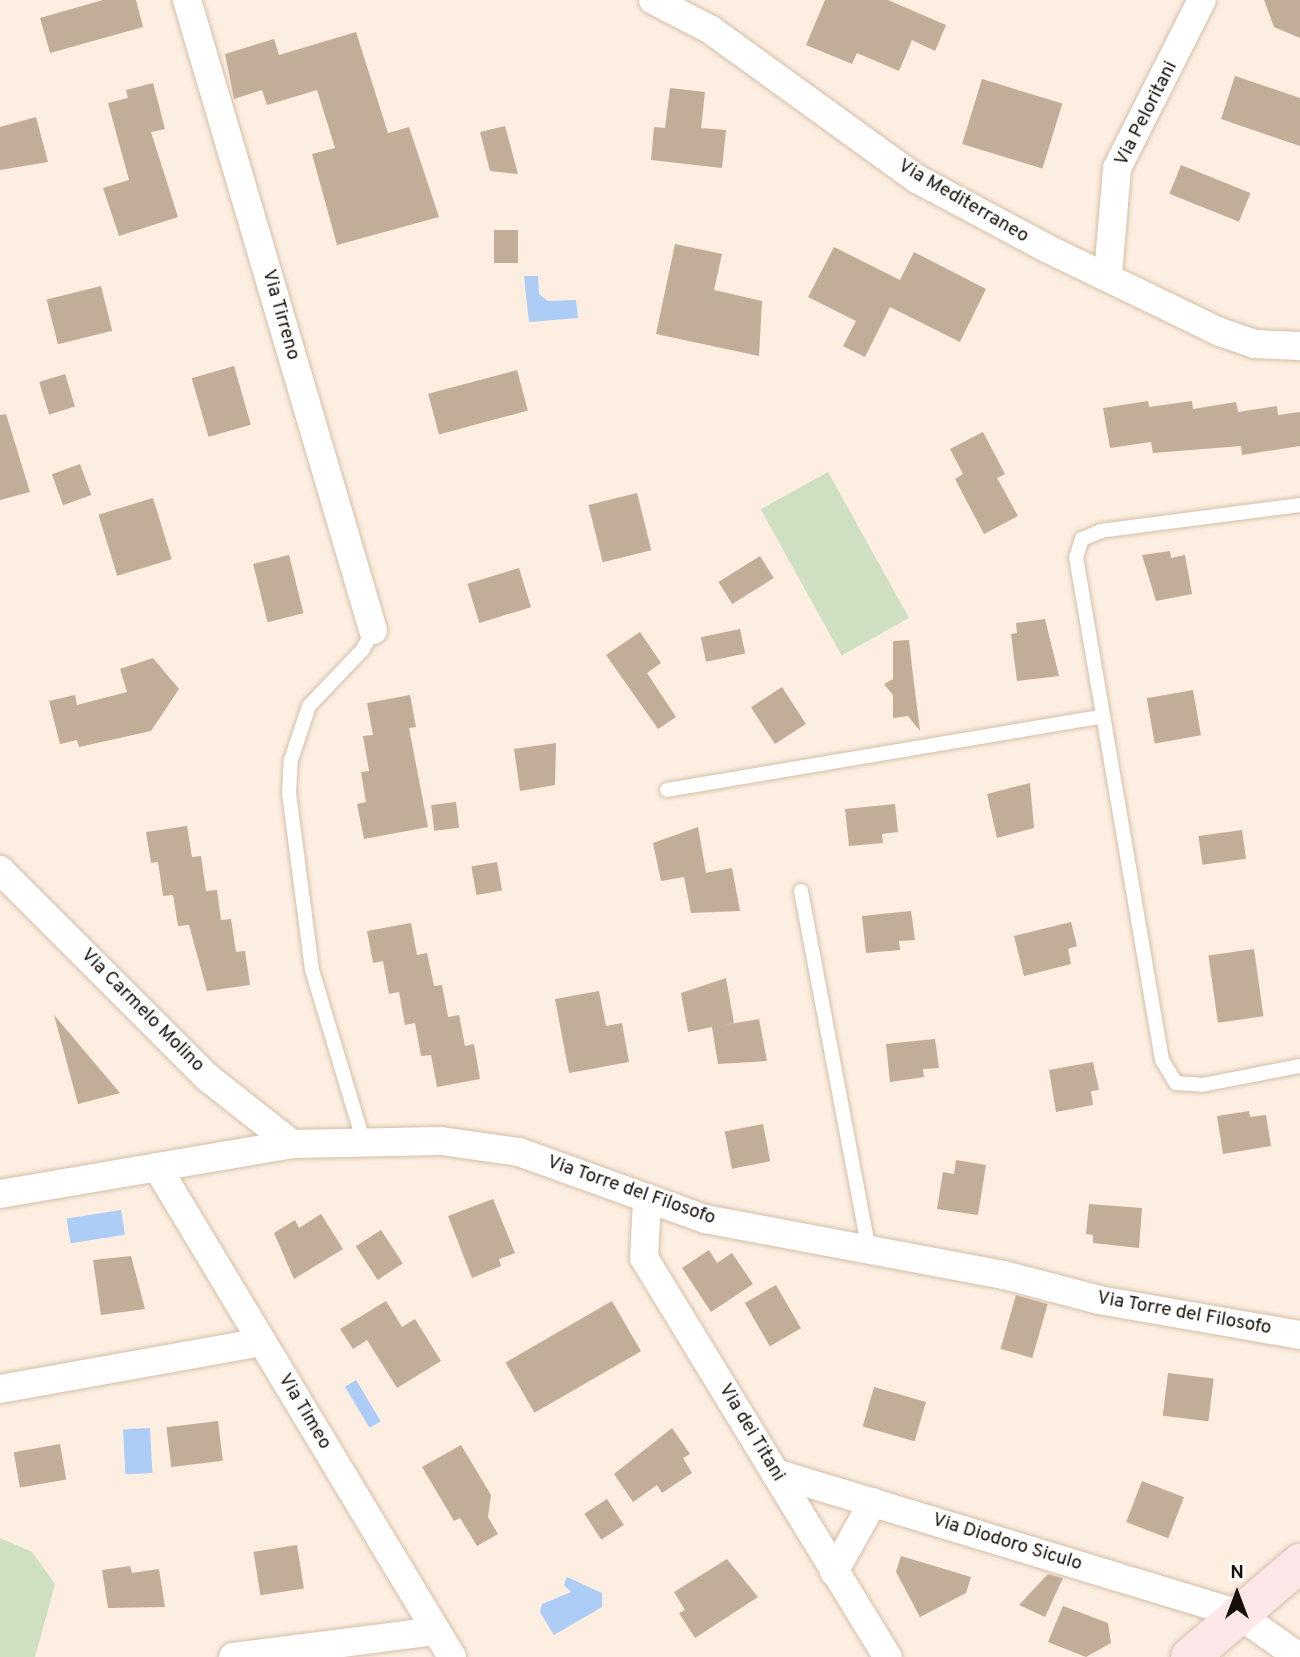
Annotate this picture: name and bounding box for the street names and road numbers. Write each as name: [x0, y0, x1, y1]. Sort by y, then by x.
street label: Via Peloritani: [1111, 58, 1183, 170]
street label: Via Mediterraneo: [894, 155, 1032, 249]
street label: Via Tirreno: [256, 267, 304, 363]
street label: Via Carmelo Molino: [75, 944, 209, 1078]
street label: Via Torre del Filosofo: [543, 1151, 719, 1231]
street label: Via Torre del Filosofo: [1095, 1287, 1273, 1341]
street label: Via Timeo: [272, 1370, 336, 1454]
street label: Via dei Titani: [713, 1380, 789, 1486]
street label: Via Diodoro Siculo: [929, 1509, 1085, 1577]

